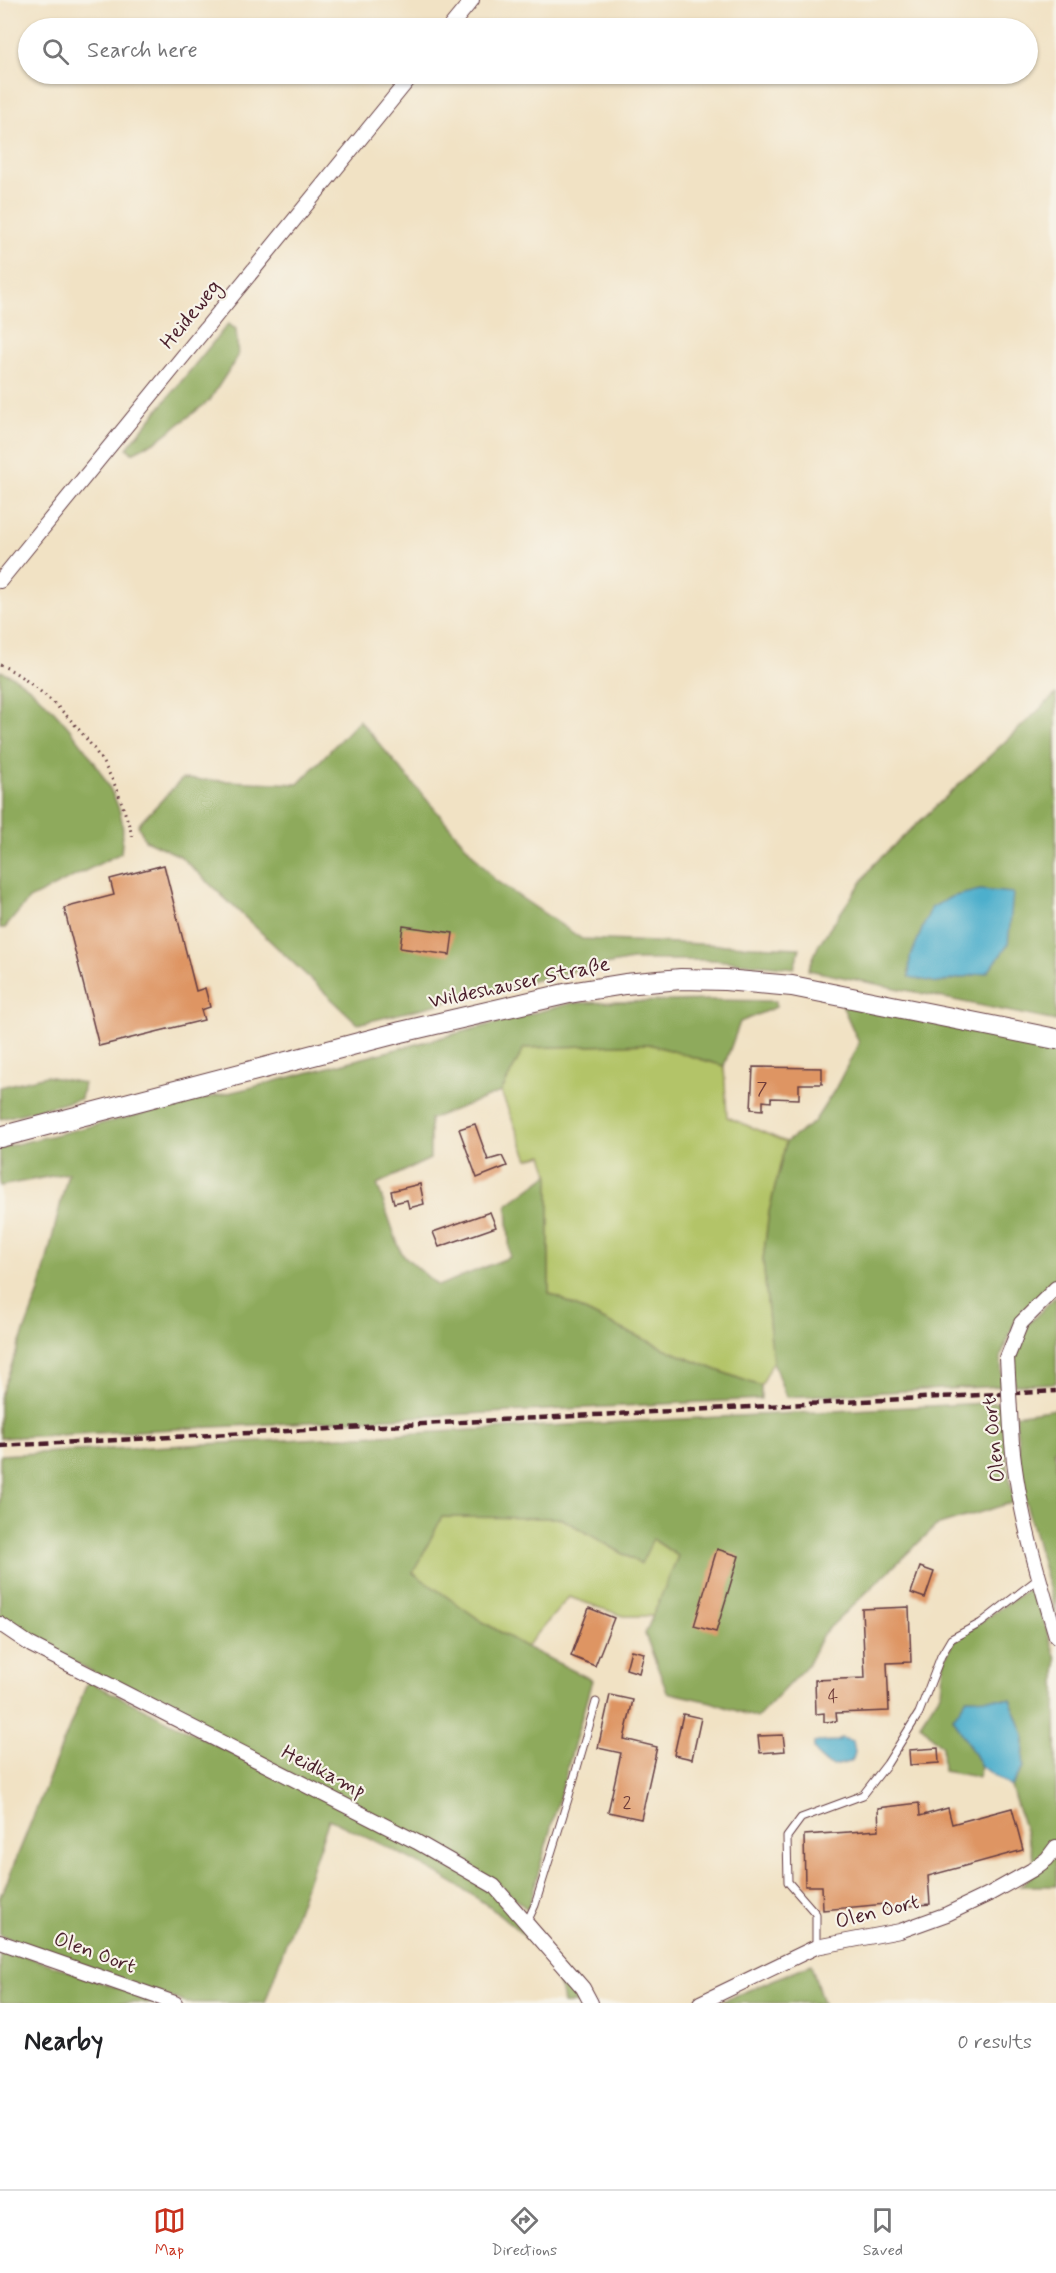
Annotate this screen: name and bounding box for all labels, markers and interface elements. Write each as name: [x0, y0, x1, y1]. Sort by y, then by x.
search box: [18, 18, 1038, 84]
icon: search: [39, 35, 72, 68]
text: Search here: [87, 37, 198, 65]
street label: Heideweg: [154, 274, 228, 356]
street label: Wildeshauser Straße: [426, 950, 612, 1016]
house number: 7: [757, 1077, 768, 1101]
street label: Olen Oort: [976, 1396, 1012, 1484]
house number: 4: [828, 1685, 838, 1709]
street label: Heidkamp: [276, 1739, 371, 1805]
house number: 2: [623, 1791, 632, 1815]
street label: Olen Oort: [832, 1888, 922, 1936]
street label: Olen Oort: [50, 1925, 140, 1981]
text: Nearby: [24, 2025, 103, 2059]
text: 0 results: [958, 2029, 1032, 2056]
tab: Map: [153, 2204, 186, 2261]
tab: Directions: [491, 2204, 557, 2261]
tab: Saved: [863, 2204, 903, 2261]

